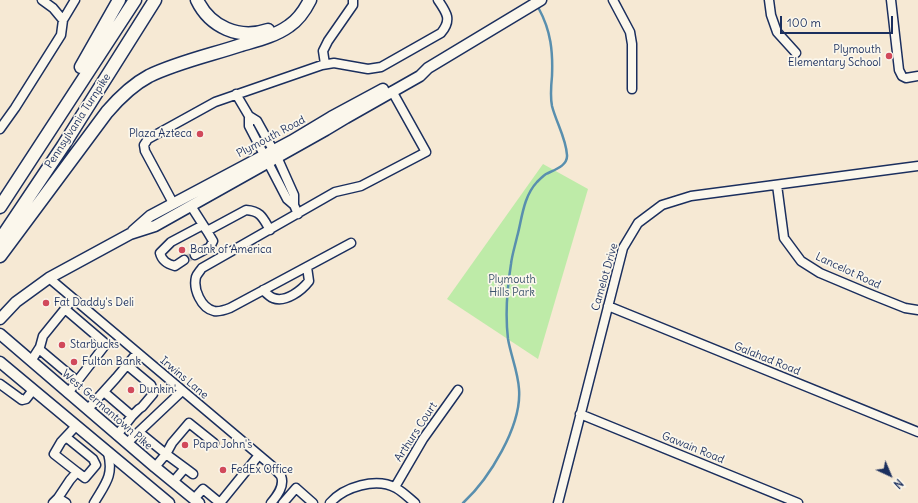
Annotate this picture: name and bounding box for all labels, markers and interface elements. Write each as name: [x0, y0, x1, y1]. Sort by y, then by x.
scale bar: [782, 8, 895, 34]
text: 100 m: [787, 15, 821, 30]
place label: Plymouth Elementary School: [788, 43, 881, 69]
marker: Plymouth Elementary School: [884, 51, 894, 61]
street label: Pennsylvania Turnpike: [42, 71, 114, 171]
street label: Plymouth Road: [234, 113, 308, 161]
place label: Plaza Azteca: [129, 127, 192, 141]
marker: Plaza Azteca: [195, 129, 205, 139]
street label: Camelot Drive: [589, 242, 621, 312]
place label: Bank of America: [190, 243, 272, 257]
marker: Bank of America: [177, 245, 187, 255]
street label: Lancelot Road: [813, 250, 883, 292]
park label: Plymouth Hills Park: [488, 273, 536, 299]
place label: Fat Daddy's Deli: [54, 296, 134, 310]
marker: Fat Daddy's Deli: [41, 298, 51, 308]
place label: Starbucks: [70, 338, 119, 352]
marker: Starbucks: [57, 340, 67, 350]
street label: Galahad Road: [732, 340, 802, 378]
street label: Irwins Lane: [157, 354, 211, 402]
place label: Fulton Bank: [82, 355, 141, 369]
marker: Fulton Bank: [69, 357, 79, 367]
street label: West Germantown Pike: [59, 367, 155, 453]
place label: Dunkin': [139, 383, 176, 397]
marker: Dunkin': [126, 385, 136, 395]
street label: Arthurs Court: [392, 400, 440, 464]
street label: Gawain Road: [660, 429, 726, 467]
place label: Papa John's: [193, 438, 252, 452]
marker: Papa John's: [180, 440, 190, 450]
north arrow: [870, 455, 910, 495]
place label: FedEx Office: [231, 463, 293, 477]
marker: FedEx Office: [218, 465, 228, 475]
text: N: [891, 476, 906, 491]

